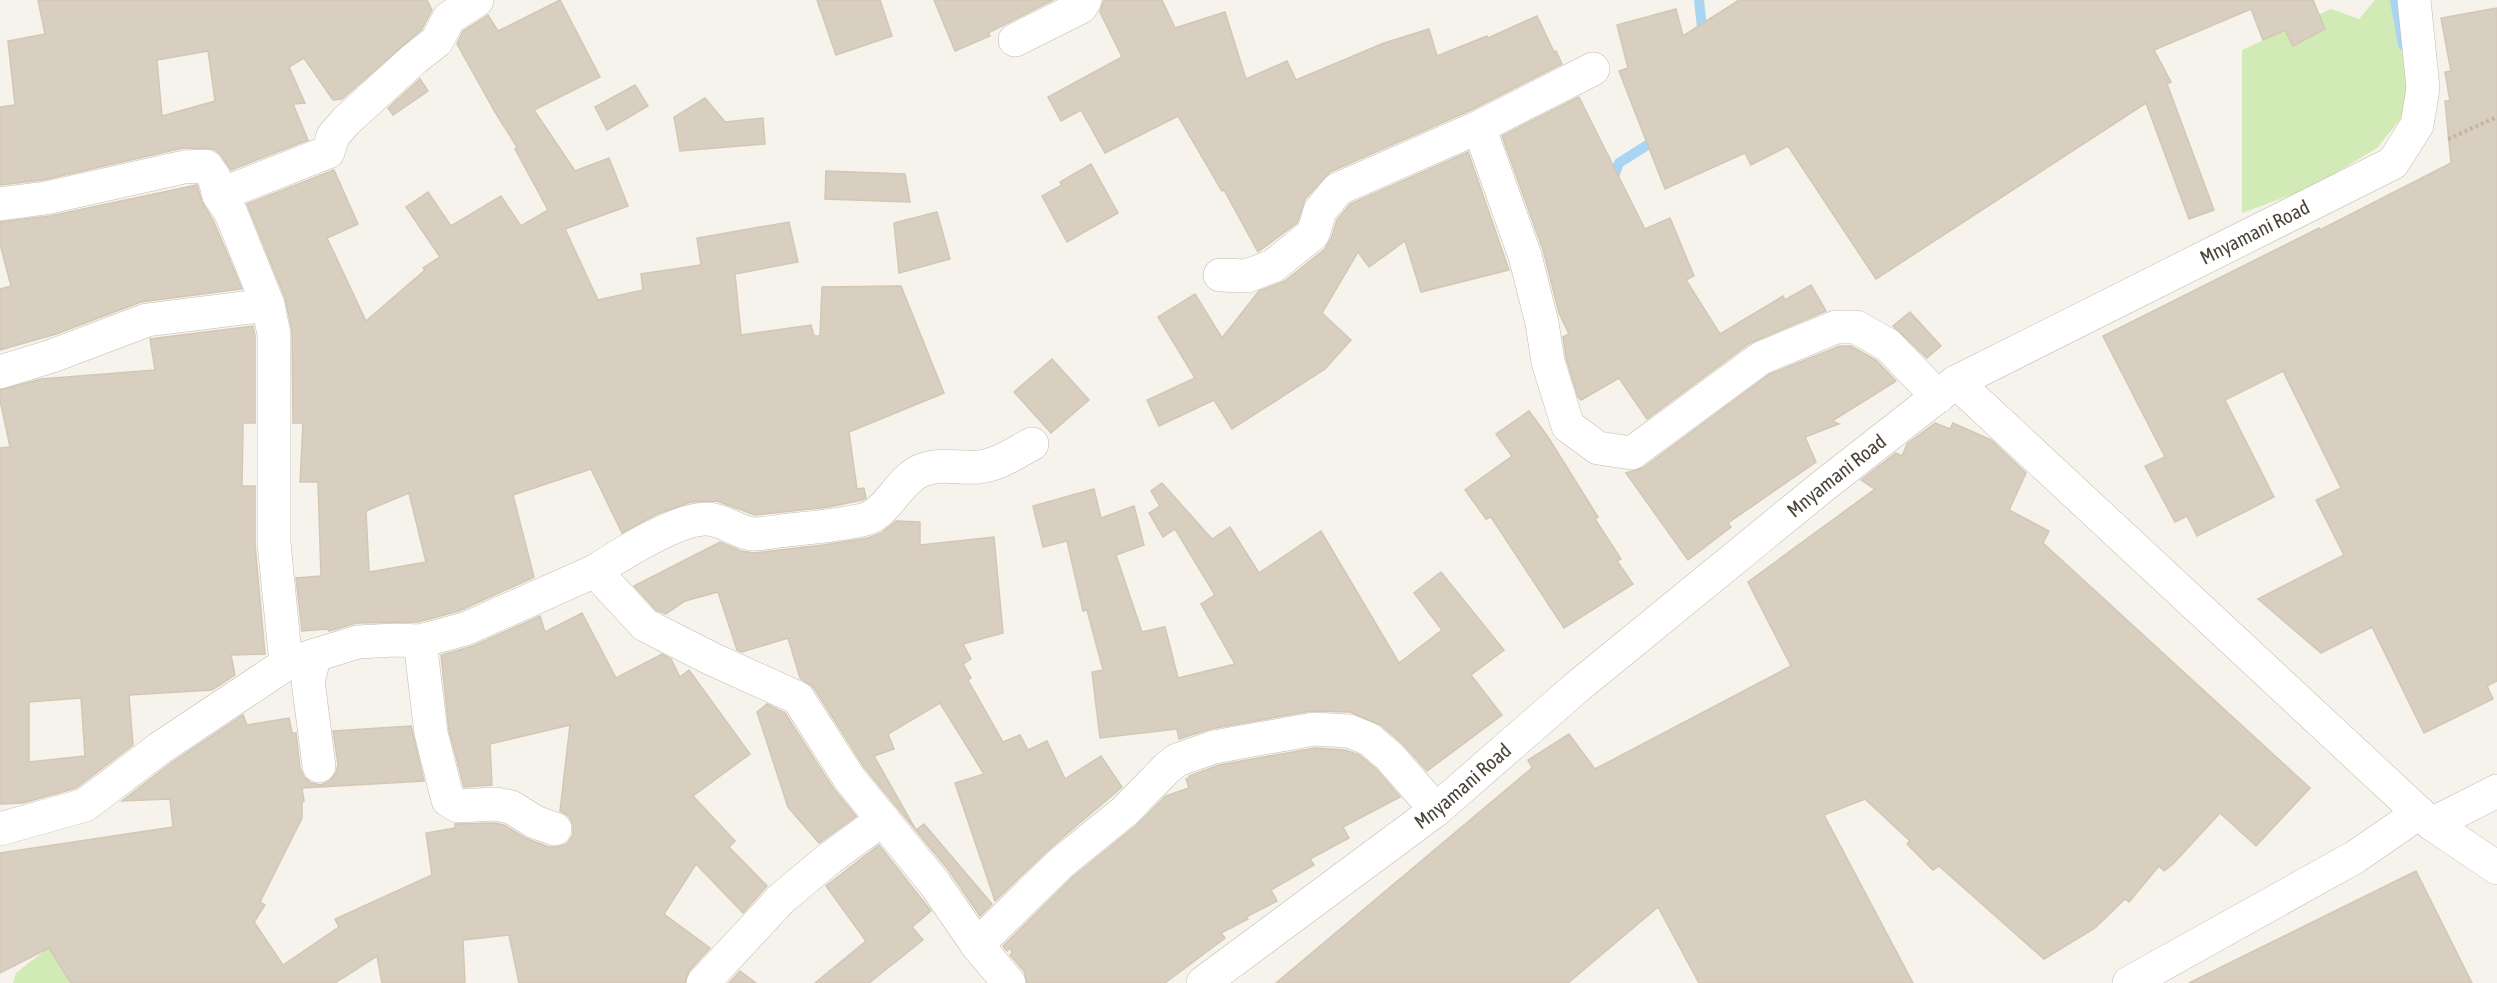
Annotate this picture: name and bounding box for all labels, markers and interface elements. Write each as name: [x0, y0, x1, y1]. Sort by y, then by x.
street label: Mnyamani Road: [2196, 195, 2313, 269]
street label: Mnyamani Road: [1782, 429, 1890, 522]
street label: Mnyamani Road: [1410, 738, 1515, 833]

